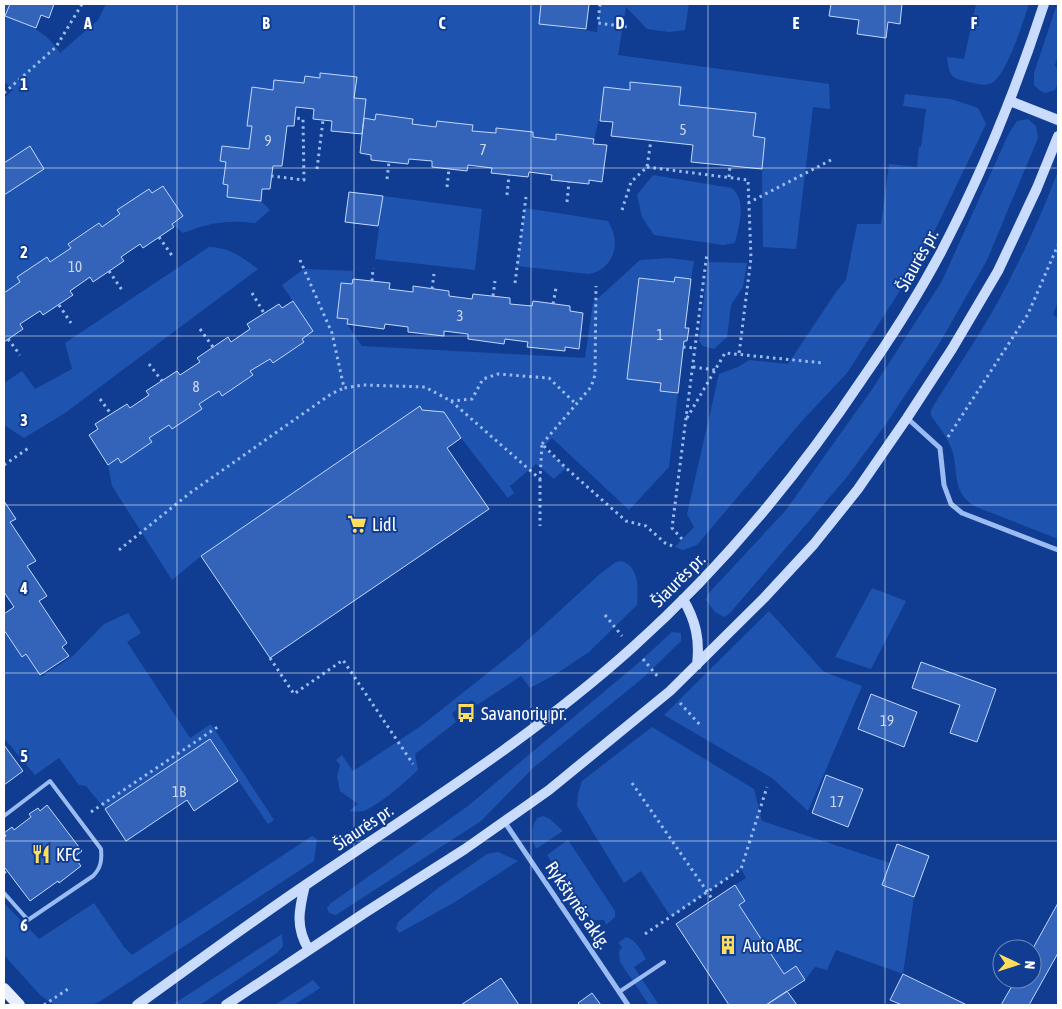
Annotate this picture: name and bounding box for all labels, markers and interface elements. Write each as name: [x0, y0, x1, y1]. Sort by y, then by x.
text: A: [83, 14, 92, 32]
text: B: [262, 14, 270, 32]
text: C: [438, 14, 446, 32]
text: D: [616, 14, 625, 32]
text: E: [793, 14, 800, 32]
text: F: [971, 14, 978, 32]
text: 1: [20, 75, 28, 93]
house number: 5: [679, 121, 687, 138]
house number: 9: [264, 132, 272, 149]
house number: 7: [479, 141, 487, 158]
street label: Šiaurės pr.: [891, 225, 943, 295]
text: 2: [20, 243, 28, 261]
house number: 10: [68, 258, 82, 275]
house number: 3: [456, 307, 464, 324]
house number: 1: [656, 326, 664, 343]
house number: 8: [192, 378, 200, 395]
text: 3: [20, 411, 28, 429]
supermarket icon: Lidl: [346, 513, 368, 535]
place label: Lidl: [372, 514, 397, 535]
street label: Šiaurės pr.: [647, 549, 709, 611]
text: 4: [19, 579, 28, 597]
bus stop icon: Savanorių pr.: [455, 702, 477, 724]
place label: Savanorių pr.: [481, 703, 567, 724]
house number: 19: [880, 712, 894, 729]
text: 5: [20, 747, 28, 765]
house number: 1B: [172, 783, 186, 800]
house number: 17: [830, 793, 844, 810]
street label: Šiaurės pr.: [329, 799, 397, 855]
restaurant icon: KFC: [30, 843, 52, 865]
place label: KFC: [56, 844, 80, 865]
street label: Rykštynės aklg.: [541, 857, 615, 953]
text: 6: [20, 916, 28, 934]
building icon: Auto ABC: [717, 934, 739, 956]
place label: Auto ABC: [743, 935, 802, 956]
north arrow: [992, 939, 1042, 989]
text: N: [1022, 960, 1038, 970]

